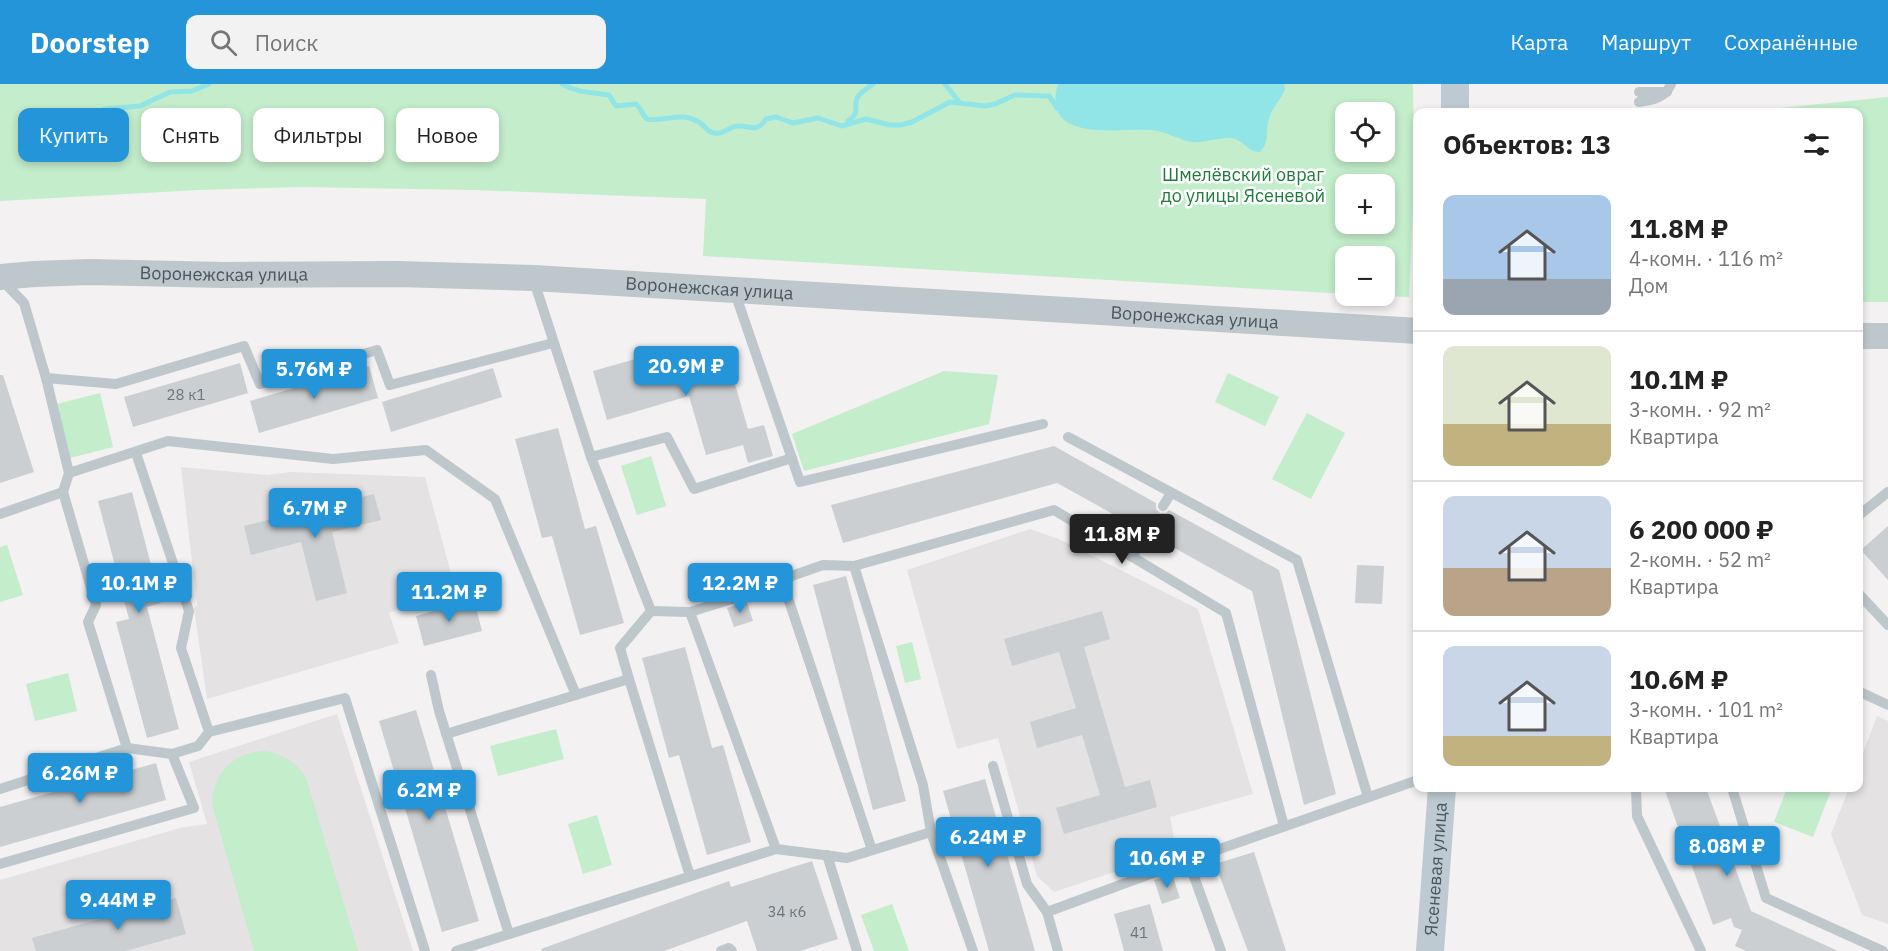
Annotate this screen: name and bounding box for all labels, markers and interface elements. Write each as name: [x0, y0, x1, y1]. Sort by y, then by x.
search box: [186, 15, 606, 69]
text: Doorstep: [30, 24, 150, 61]
icon: search: [207, 26, 240, 59]
text: Поиск: [255, 28, 318, 57]
text: Карта: [1510, 28, 1568, 56]
text: Маршрут: [1601, 28, 1691, 56]
text: Сохранённые: [1724, 28, 1858, 56]
map controls: [1335, 102, 1395, 306]
button: locate: [1335, 102, 1395, 162]
chip: Купить: [18, 108, 129, 162]
chip: Снять: [141, 108, 241, 162]
chip: Фильтры: [253, 108, 384, 162]
chip: Новое: [396, 108, 499, 162]
text: Объектов: 13: [1443, 127, 1611, 161]
icon: filters: [1800, 128, 1833, 161]
park label: Шмелёвский овраг до улицы Ясеневой: [1161, 163, 1325, 207]
button: +: [1335, 174, 1395, 234]
text: 11.8M ₽: [1629, 211, 1728, 245]
icon: home: [1491, 219, 1563, 291]
text: 4-комн. · 116 m²: [1629, 245, 1783, 272]
button: −: [1335, 246, 1395, 306]
street label: Воронежская улица: [139, 261, 308, 286]
street label: Воронежская улица: [625, 272, 795, 305]
text: Дом: [1629, 272, 1669, 299]
street label: Воронежская улица: [1110, 301, 1280, 334]
pin: 20.9M ₽: [631, 346, 741, 397]
pin: 5.76M ₽: [259, 349, 369, 400]
text: 20.9M ₽: [648, 352, 724, 379]
text: 5.76M ₽: [276, 355, 352, 382]
text: 10.1M ₽: [1629, 362, 1728, 396]
icon: home: [1491, 370, 1563, 442]
house number: 28 к1: [167, 385, 205, 404]
text: 3-комн. · 92 m²: [1629, 396, 1771, 423]
text: Квартира: [1629, 423, 1719, 450]
pin: 6.7M ₽: [266, 488, 364, 539]
text: 6.7M ₽: [283, 494, 347, 521]
text: 6 200 000 ₽: [1629, 512, 1774, 546]
pin: 11.8M ₽: [1067, 514, 1177, 565]
text: 11.8M ₽: [1084, 520, 1160, 547]
icon: home: [1491, 520, 1563, 592]
text: 2-комн. · 52 m²: [1629, 546, 1771, 573]
pin: 10.1M ₽: [84, 563, 194, 614]
pin: 12.2M ₽: [685, 563, 795, 614]
text: 10.1M ₽: [101, 569, 177, 596]
text: 12.2M ₽: [702, 569, 778, 596]
pin: 11.2M ₽: [394, 572, 504, 623]
text: Квартира: [1629, 573, 1719, 600]
text: 11.2M ₽: [411, 578, 487, 605]
text: 10.6M ₽: [1629, 662, 1728, 696]
icon: home: [1491, 670, 1563, 742]
text: 3-комн. · 101 m²: [1629, 696, 1783, 723]
text: Квартира: [1629, 723, 1719, 750]
pin: 6.26M ₽: [25, 753, 135, 804]
text: 6.26M ₽: [42, 759, 118, 786]
pin: 6.2M ₽: [380, 770, 478, 821]
text: 6.2M ₽: [397, 776, 461, 803]
street label: Ясеневая улица: [1419, 801, 1452, 937]
pin: 6.24M ₽: [933, 817, 1043, 868]
text: 6.24M ₽: [950, 823, 1026, 850]
pin: 8.08M ₽: [1672, 826, 1782, 877]
text: 8.08M ₽: [1689, 832, 1765, 859]
pin: 10.6M ₽: [1112, 838, 1222, 889]
text: 10.6M ₽: [1129, 844, 1205, 871]
pin: 9.44M ₽: [63, 880, 173, 931]
text: 9.44M ₽: [80, 886, 156, 913]
house number: 34 к6: [768, 902, 806, 921]
house number: 41: [1130, 923, 1148, 942]

